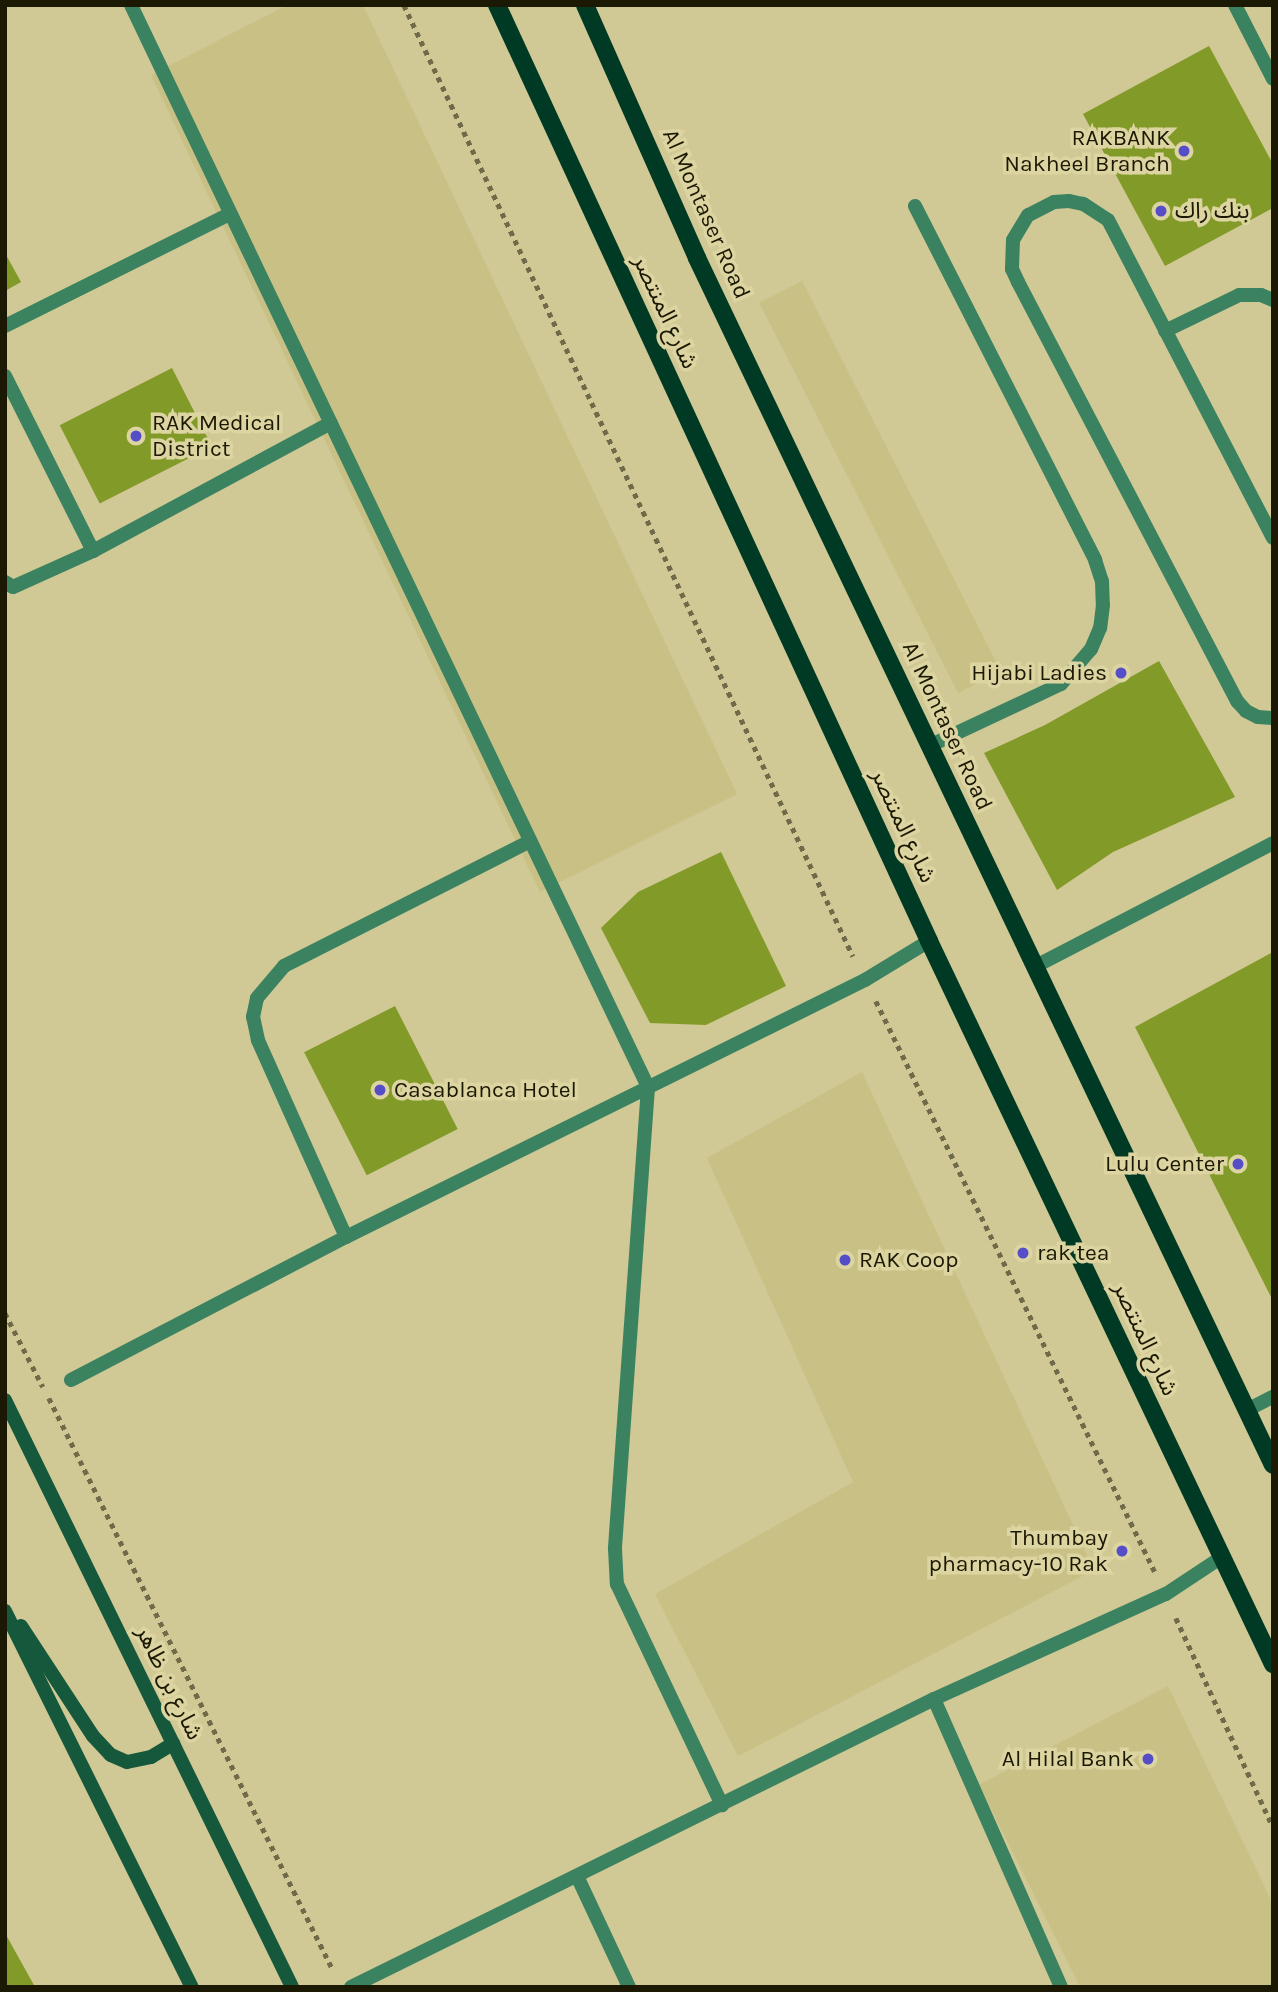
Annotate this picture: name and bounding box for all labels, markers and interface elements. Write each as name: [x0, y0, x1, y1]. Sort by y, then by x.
place label: RAKBANK Nakheel Branch: [1004, 124, 1170, 178]
street label: Al Montaser Road: [656, 125, 756, 303]
marker: RAKBANK Nakheel Branch: [1176, 143, 1192, 159]
place label: بنك راك: [1175, 197, 1249, 225]
marker: بنك راك: [1153, 203, 1169, 219]
street label: شارع المنتصر: [627, 251, 703, 373]
place label: RAK Medical District: [152, 409, 281, 463]
marker: RAK Medical District: [126, 426, 146, 446]
street label: Al Montaser Road: [896, 637, 998, 815]
place label: Hijabi Ladies: [971, 659, 1107, 687]
marker: Hijabi Ladies: [1113, 665, 1129, 681]
street label: شارع المنتصر: [865, 765, 941, 887]
place label: Casablanca Hotel: [394, 1076, 577, 1104]
marker: Casablanca Hotel: [372, 1082, 388, 1098]
place label: Lulu Center: [1105, 1150, 1224, 1178]
marker: Lulu Center: [1230, 1156, 1246, 1172]
place label: rak tea: [1037, 1239, 1110, 1267]
marker: rak tea: [1015, 1245, 1031, 1261]
place label: RAK Coop: [859, 1246, 958, 1274]
marker: RAK Coop: [837, 1252, 853, 1268]
street label: شارع المنتصر: [1107, 1278, 1183, 1400]
place label: Thumbay pharmacy-10 Rak: [929, 1524, 1108, 1578]
marker: Thumbay pharmacy-10 Rak: [1114, 1543, 1130, 1559]
street label: شارع بن ظاهر: [130, 1622, 208, 1744]
place label: Al Hilal Bank: [1002, 1745, 1134, 1773]
marker: Al Hilal Bank: [1140, 1751, 1156, 1767]

